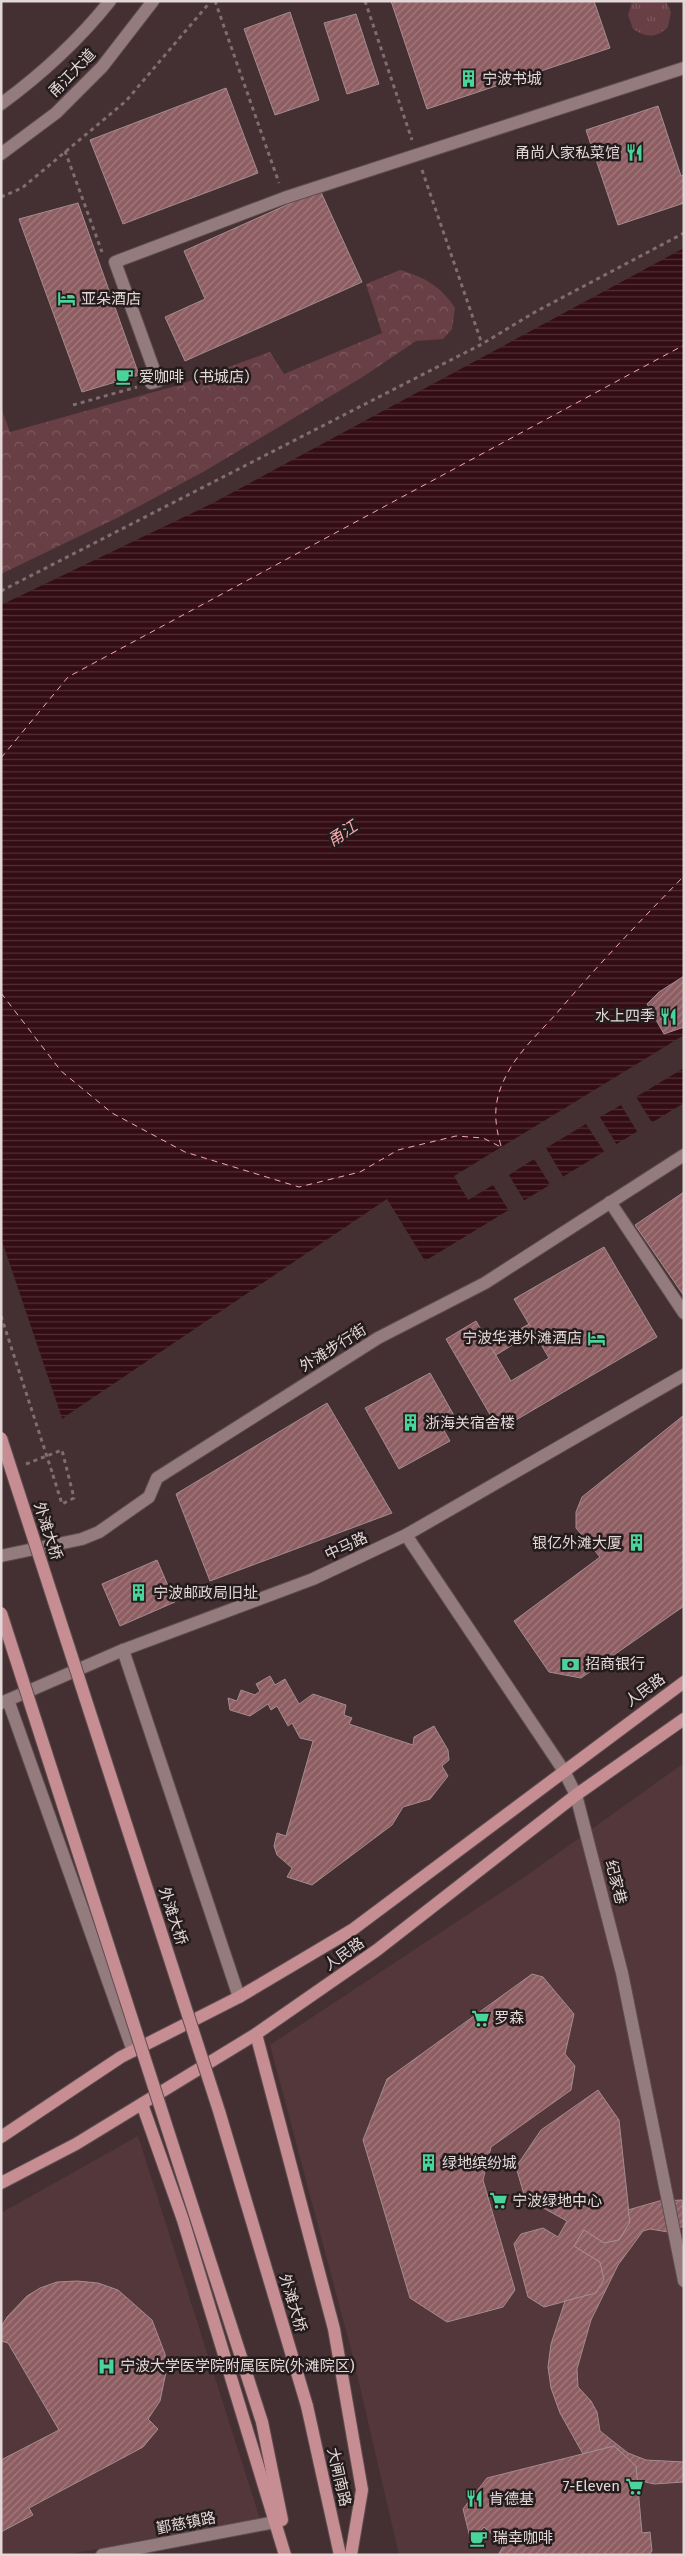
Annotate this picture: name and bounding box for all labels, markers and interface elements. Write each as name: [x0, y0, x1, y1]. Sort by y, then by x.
street label: 甬江大道: [45, 45, 99, 101]
building icon: 宁波书城: [458, 69, 478, 89]
place label: 宁波书城: [482, 70, 542, 88]
restaurant icon: 甬尚人家私菜馆: [624, 143, 644, 163]
place label: 甬尚人家私菜馆: [515, 144, 620, 162]
hotel icon: 亚朵酒店: [57, 289, 77, 309]
place label: 亚朵酒店: [81, 290, 141, 308]
cafe icon: 爱咖啡（书城店）: [115, 367, 135, 387]
place label: 爱咖啡（书城店）: [139, 368, 259, 386]
water label: 甬江: [324, 815, 363, 850]
restaurant icon: 水上四季: [659, 1006, 679, 1026]
place label: 水上四季: [595, 1007, 655, 1025]
street label: 外滩步行街: [296, 1320, 370, 1376]
hotel icon: 宁波华港外滩酒店: [586, 1328, 606, 1348]
place label: 宁波华港外滩酒店: [462, 1329, 582, 1347]
building icon: 浙海关宿舍楼: [401, 1413, 421, 1433]
place label: 浙海关宿舍楼: [425, 1414, 515, 1432]
street label: 外滩大桥: [30, 1500, 66, 1562]
street label: 中马路: [322, 1528, 370, 1564]
building icon: 银亿外滩大厦: [626, 1533, 646, 1553]
place label: 银亿外滩大厦: [532, 1534, 622, 1552]
building icon: 宁波邮政局旧址: [129, 1583, 149, 1603]
place label: 宁波邮政局旧址: [153, 1584, 258, 1602]
bank icon: 招商银行: [561, 1654, 581, 1674]
place label: 招商银行: [585, 1655, 645, 1673]
street label: 人民路: [622, 1669, 668, 1711]
street label: 纪家巷: [602, 1858, 630, 1906]
street label: 外滩大桥: [155, 1885, 191, 1947]
street label: 人民路: [320, 1934, 368, 1974]
supermarket icon: 罗森: [470, 2008, 490, 2028]
place label: 罗森: [494, 2009, 524, 2027]
building icon: 绿地缤纷城: [418, 2153, 438, 2173]
place label: 绿地缤纷城: [442, 2154, 517, 2172]
supermarket icon: 宁波绿地中心: [488, 2191, 508, 2211]
place label: 宁波绿地中心: [512, 2192, 602, 2210]
street label: 外滩大桥: [276, 2272, 310, 2334]
hospital icon: 宁波大学医学院附属医院(外滩院区): [96, 2356, 116, 2376]
place label: 宁波大学医学院附属医院(外滩院区): [120, 2357, 355, 2375]
street label: 大闸南路: [323, 2446, 355, 2508]
supermarket icon: 7-Eleven: [624, 2476, 644, 2496]
place label: 7-Eleven: [563, 2477, 620, 2495]
restaurant icon: 肯德基: [465, 2489, 485, 2509]
place label: 肯德基: [489, 2490, 534, 2508]
street label: 鄞慈镇路: [155, 2508, 217, 2538]
cafe icon: 瑞幸咖啡: [469, 2528, 489, 2548]
place label: 瑞幸咖啡: [493, 2529, 553, 2547]

